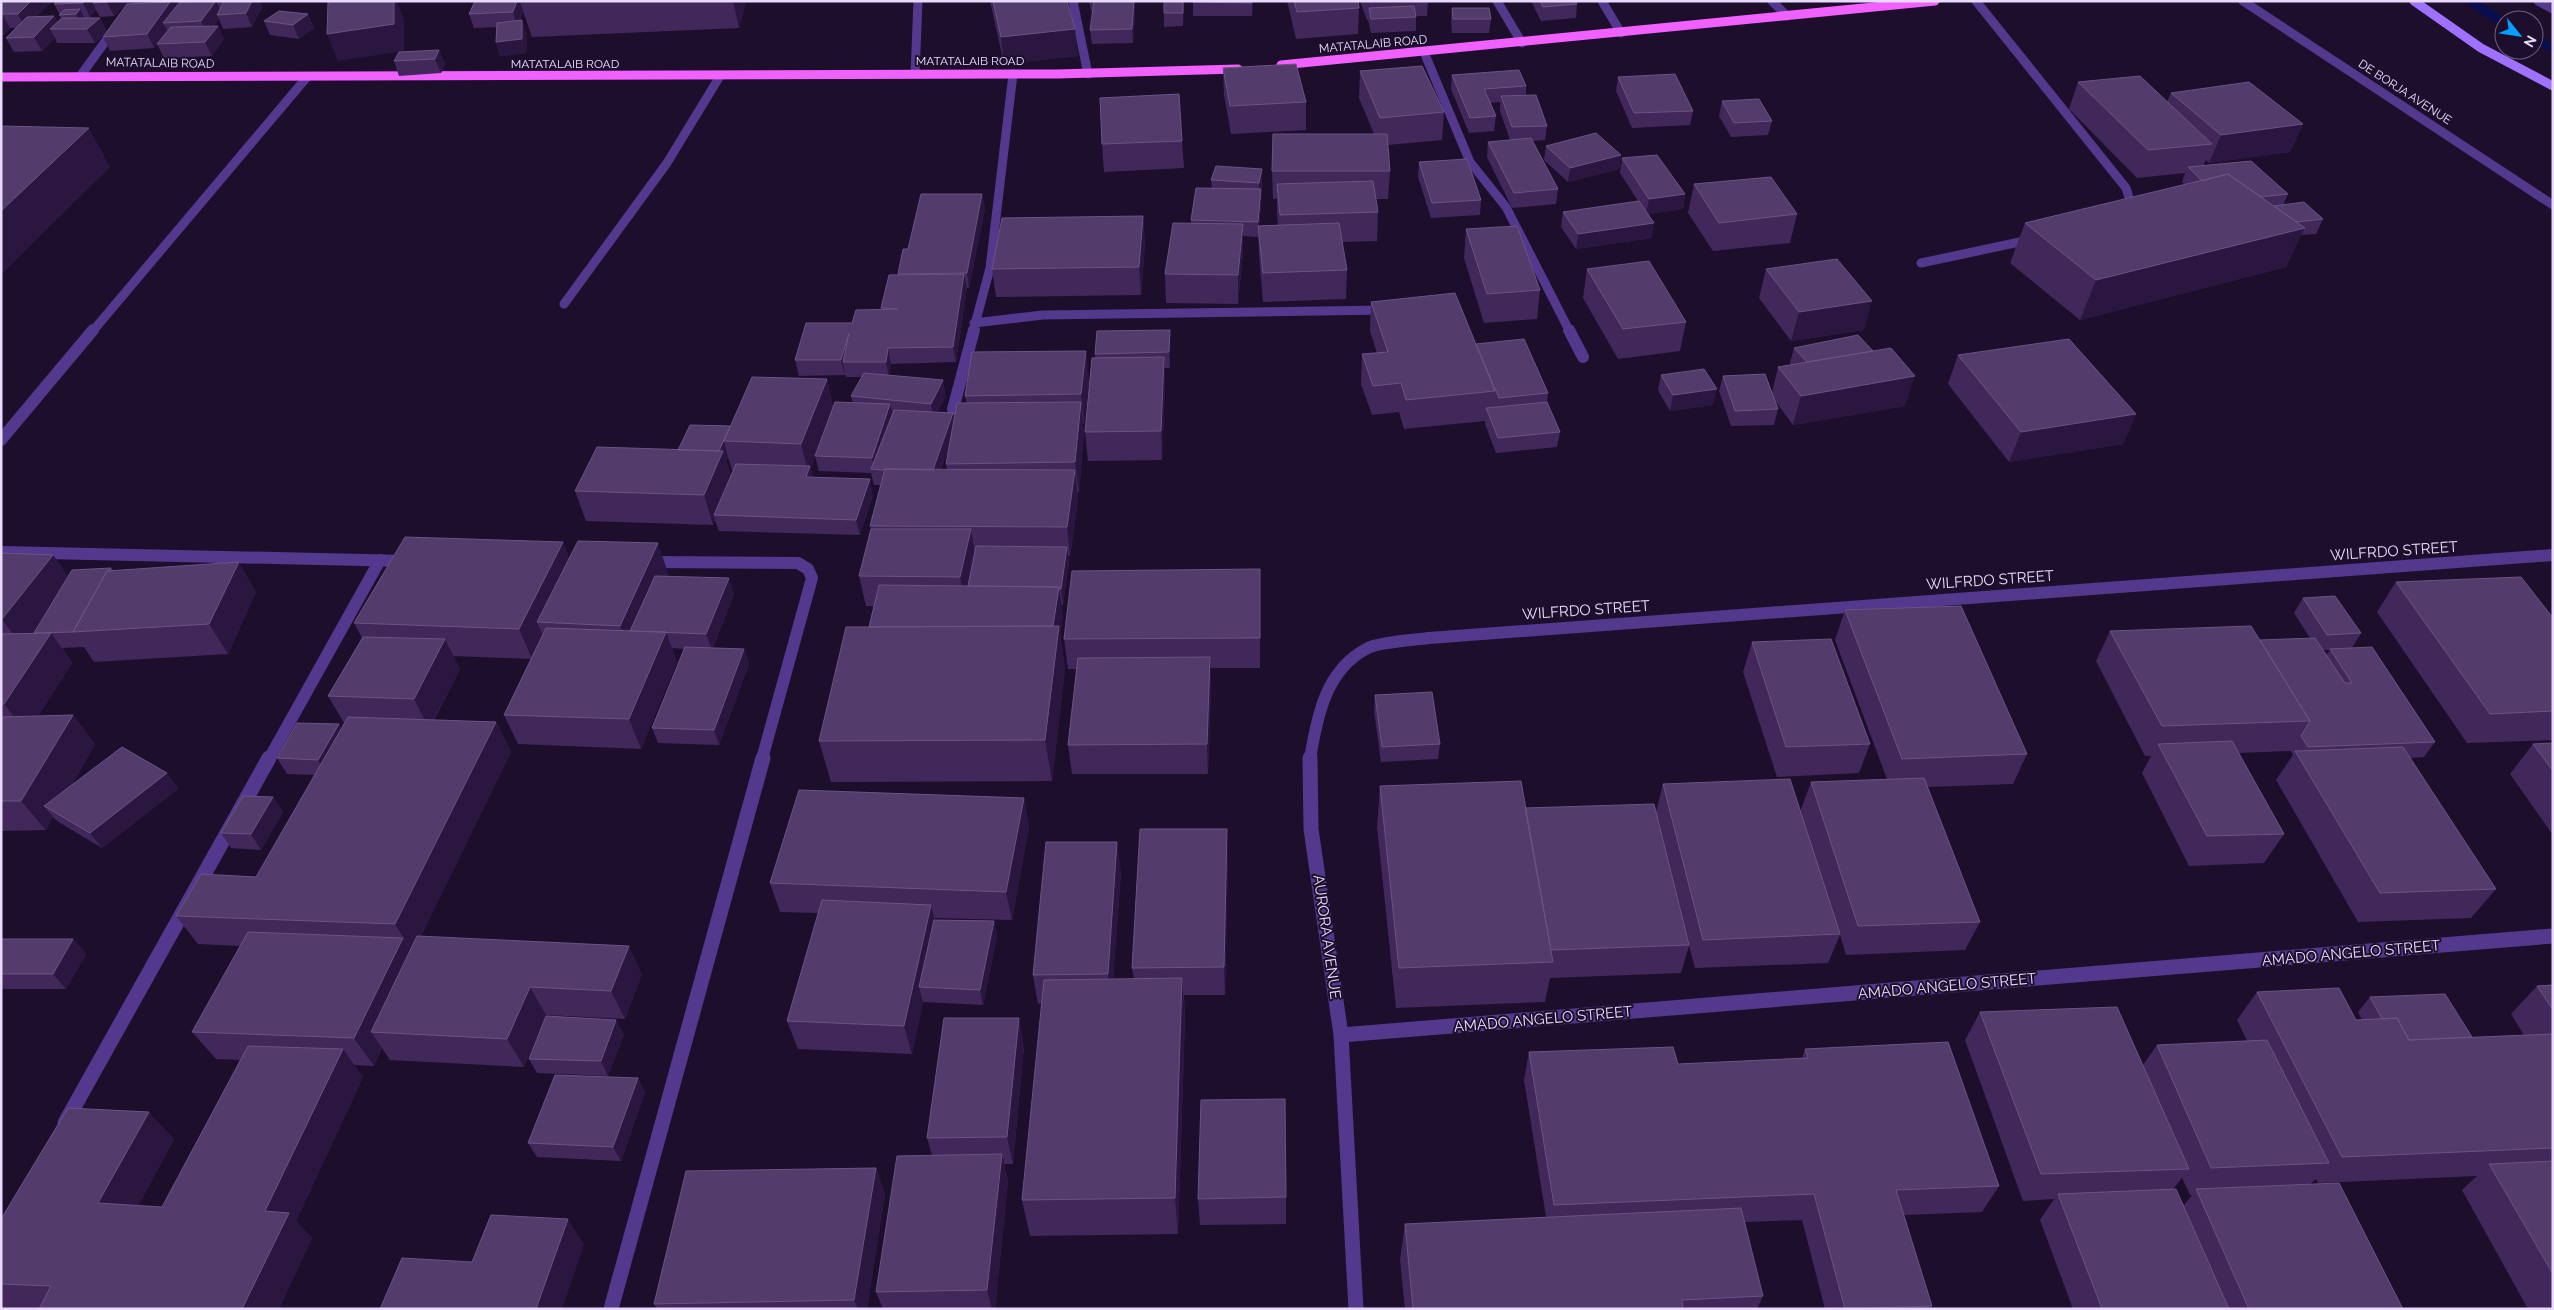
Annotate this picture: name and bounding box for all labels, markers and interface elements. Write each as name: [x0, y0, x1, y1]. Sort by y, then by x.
north arrow: [2494, 10, 2544, 60]
street label: MATATALAIB ROAD: [1318, 32, 1428, 56]
text: N: [2521, 33, 2540, 50]
street label: MATATALAIB ROAD: [916, 54, 1025, 68]
street label: MATATALAIB ROAD: [106, 55, 215, 71]
street label: MATATALAIB ROAD: [511, 57, 620, 71]
street label: DE BORJA AVENUE: [2356, 57, 2454, 127]
street label: WILFRDO STREET: [2329, 538, 2459, 564]
street label: WILFRDO STREET: [1925, 567, 2055, 593]
street label: WILFRDO STREET: [1521, 597, 1651, 623]
street label: AURORA AVENUE: [1309, 874, 1345, 1000]
street label: AMADO ANGELO STREET: [2261, 936, 2441, 970]
street label: AMADO ANGELO STREET: [1857, 969, 2037, 1003]
street label: AMADO ANGELO STREET: [1453, 1002, 1633, 1036]

